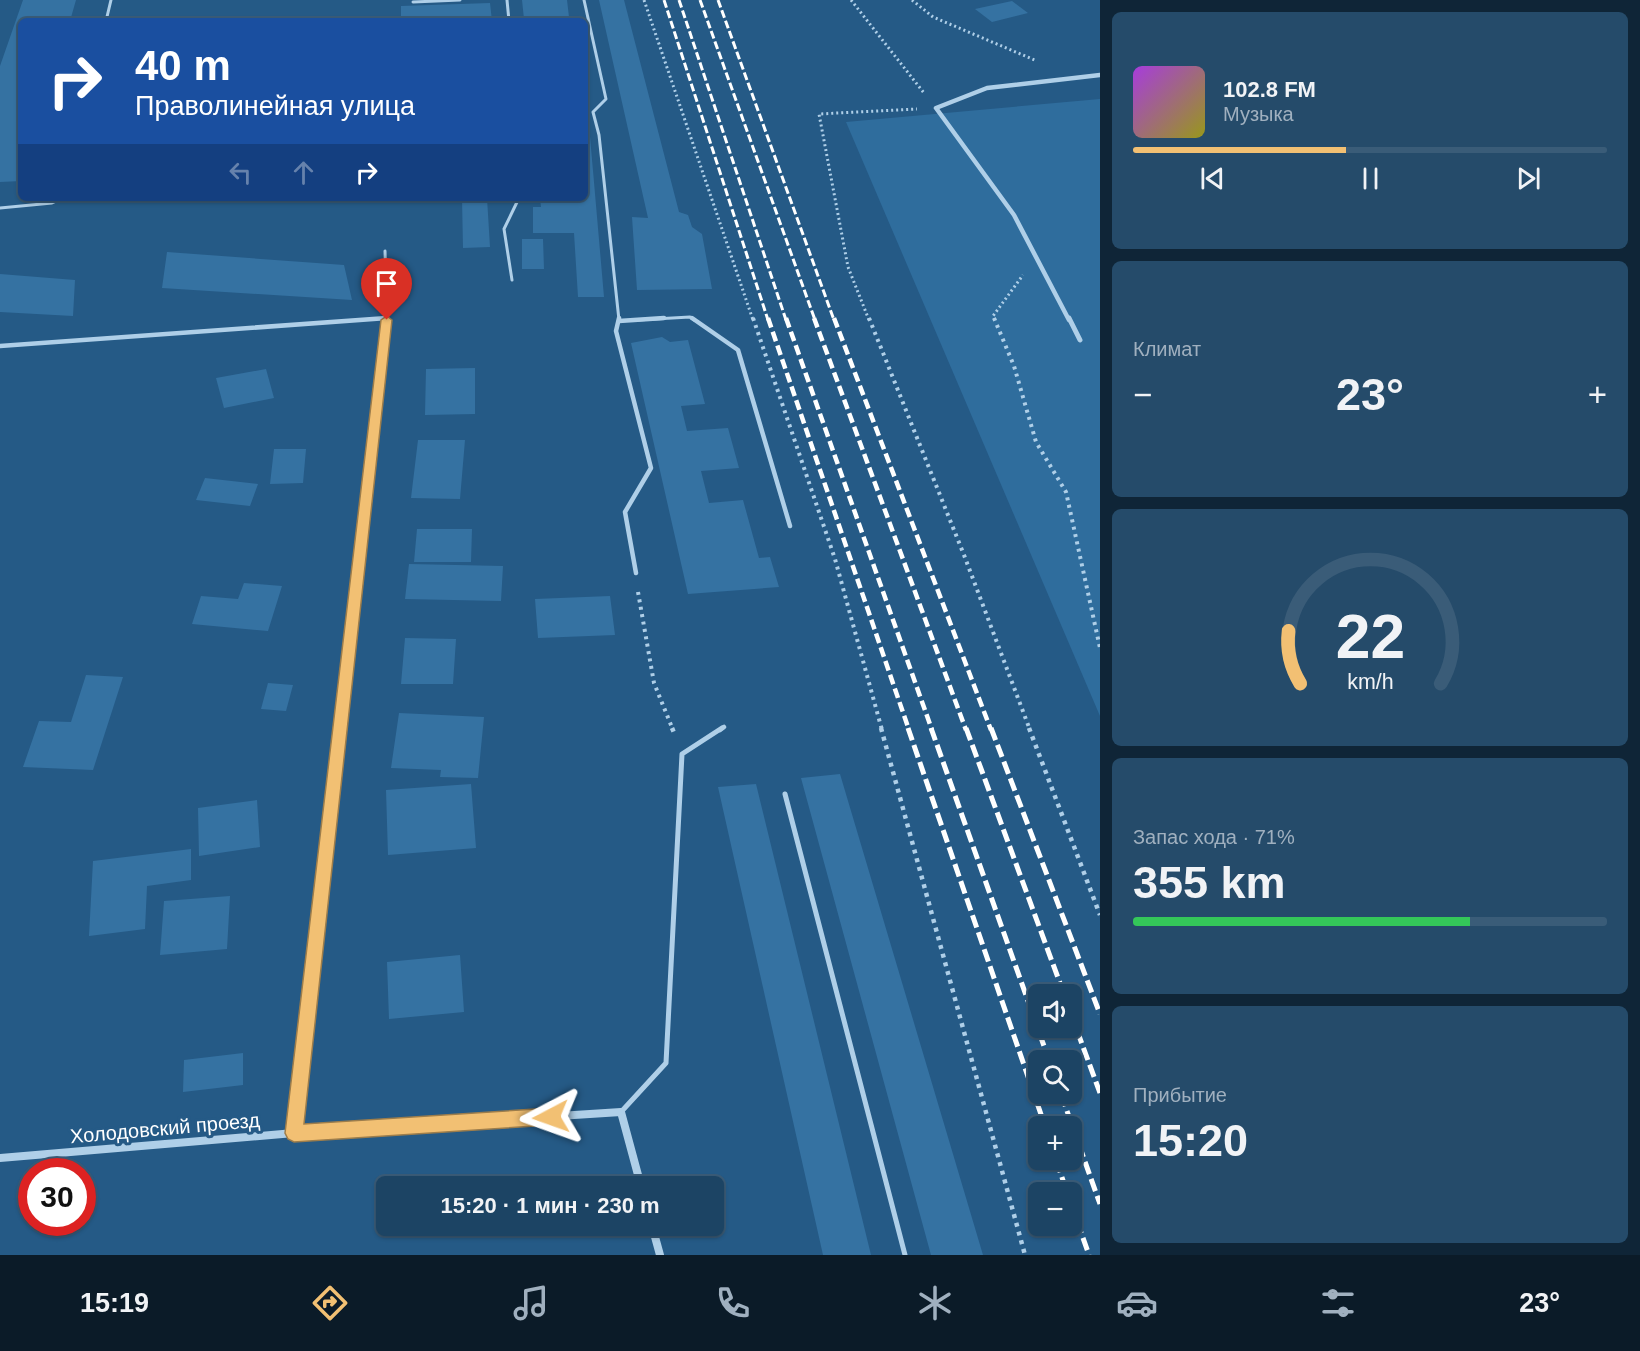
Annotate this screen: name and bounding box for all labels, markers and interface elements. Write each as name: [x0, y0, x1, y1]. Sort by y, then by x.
icon: right: [36, 42, 114, 120]
text: 40 m: [135, 42, 231, 89]
text: 102.8 FM: [1223, 77, 1316, 102]
text: Праволинейная улица: [135, 91, 415, 121]
text: Музыка: [1223, 103, 1294, 125]
icon: left: [224, 156, 257, 189]
icon: ahead: [287, 156, 320, 189]
icon: right: [350, 156, 383, 189]
icon: previous: [1196, 162, 1229, 195]
icon: pause: [1354, 162, 1387, 195]
icon: next: [1512, 162, 1545, 195]
pin: [361, 258, 412, 320]
icon: arrive: [370, 267, 403, 300]
text: Климат: [1133, 338, 1201, 360]
text: 23°: [1336, 369, 1404, 420]
text: −: [1133, 376, 1152, 413]
text: +: [1588, 376, 1607, 413]
text: 22: [1335, 603, 1405, 672]
text: km/h: [1347, 671, 1393, 695]
text: Запас хода · 71%: [1133, 826, 1295, 848]
text: 355 km: [1133, 857, 1286, 908]
map controls: [1028, 984, 1082, 1236]
button: sound: [1028, 984, 1082, 1038]
button: search: [1028, 1050, 1082, 1104]
text: Прибытие: [1133, 1084, 1227, 1106]
position arrow: [519, 1085, 583, 1149]
street label: Холодовский проезд: [69, 1109, 261, 1147]
text: 15:20: [1133, 1115, 1248, 1166]
button: +: [1028, 1116, 1082, 1170]
speed limit sign: 30: [18, 1158, 96, 1236]
button: −: [1028, 1182, 1082, 1236]
text: 15:20 · 1 мин · 230 m: [440, 1193, 660, 1218]
icon: directions: [309, 1282, 351, 1324]
icon: music: [510, 1282, 552, 1324]
icon: phone: [712, 1282, 754, 1324]
icon: climate: [914, 1282, 956, 1324]
icon: car: [1116, 1282, 1158, 1324]
icon: filters: [1317, 1282, 1359, 1324]
text: 15:19: [80, 1288, 149, 1318]
text: 23°: [1519, 1288, 1560, 1318]

